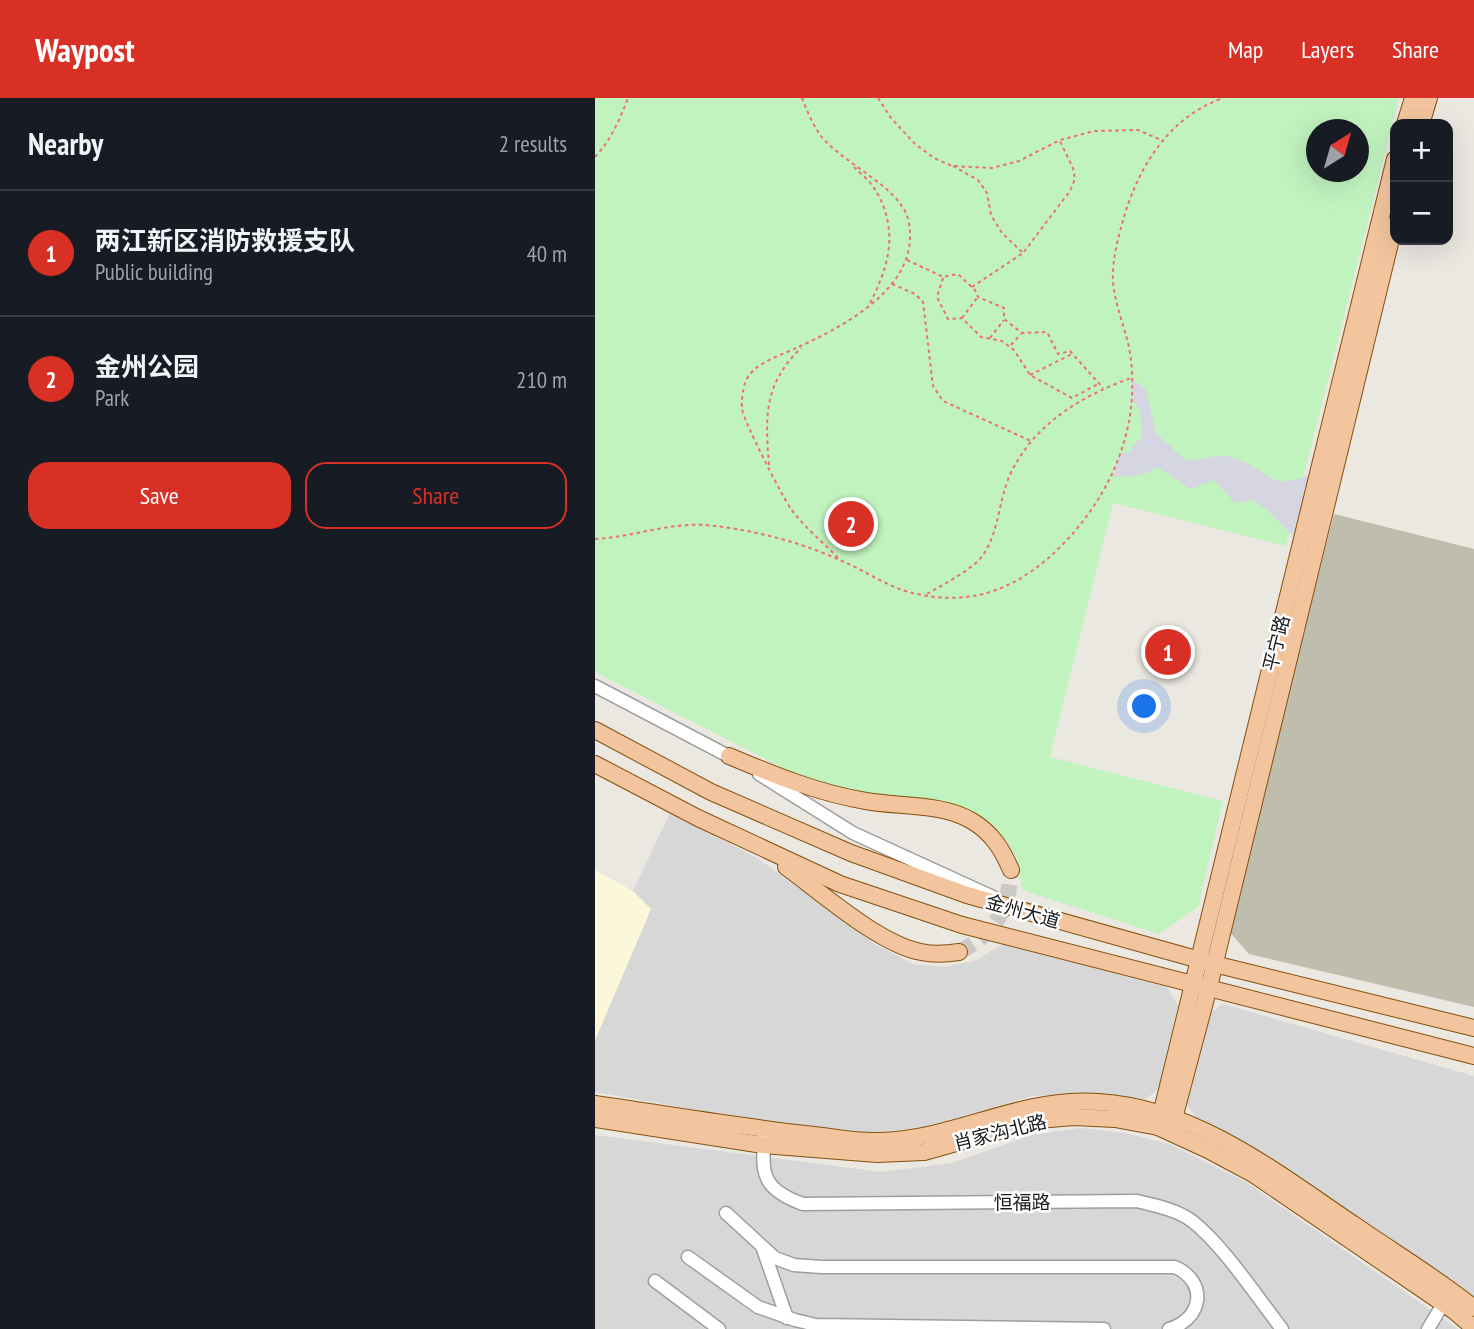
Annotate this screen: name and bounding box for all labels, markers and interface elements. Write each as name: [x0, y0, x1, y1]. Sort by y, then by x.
text: Waypost: [35, 28, 135, 71]
text: Map: [1228, 34, 1263, 65]
text: Layers: [1301, 34, 1354, 65]
text: Share: [1392, 34, 1439, 65]
north arrow: [1306, 119, 1369, 182]
map controls: [1390, 119, 1453, 245]
button: +: [1390, 119, 1453, 182]
text: Nearby: [28, 124, 103, 163]
text: 2 results: [499, 129, 567, 158]
button: −: [1390, 182, 1453, 245]
text: 两江新区消防救援支队: [95, 224, 355, 257]
text: 1: [46, 239, 57, 268]
text: 40 m: [526, 239, 567, 268]
text: Public building: [95, 257, 213, 286]
text: 金州公园: [95, 350, 199, 383]
text: 2: [46, 365, 57, 394]
text: 210 m: [516, 365, 567, 394]
text: Park: [95, 383, 129, 412]
button: Save: [28, 462, 291, 529]
button: Share: [305, 462, 567, 529]
pin: 2: [828, 498, 874, 550]
street label: 平宁路: [1257, 612, 1295, 674]
pin: 1: [1145, 626, 1191, 678]
your location: [1127, 689, 1161, 723]
street label: 金州大道: [983, 889, 1063, 933]
street label: 肖家沟北路: [951, 1109, 1049, 1155]
street label: 恒福路: [993, 1190, 1051, 1214]

